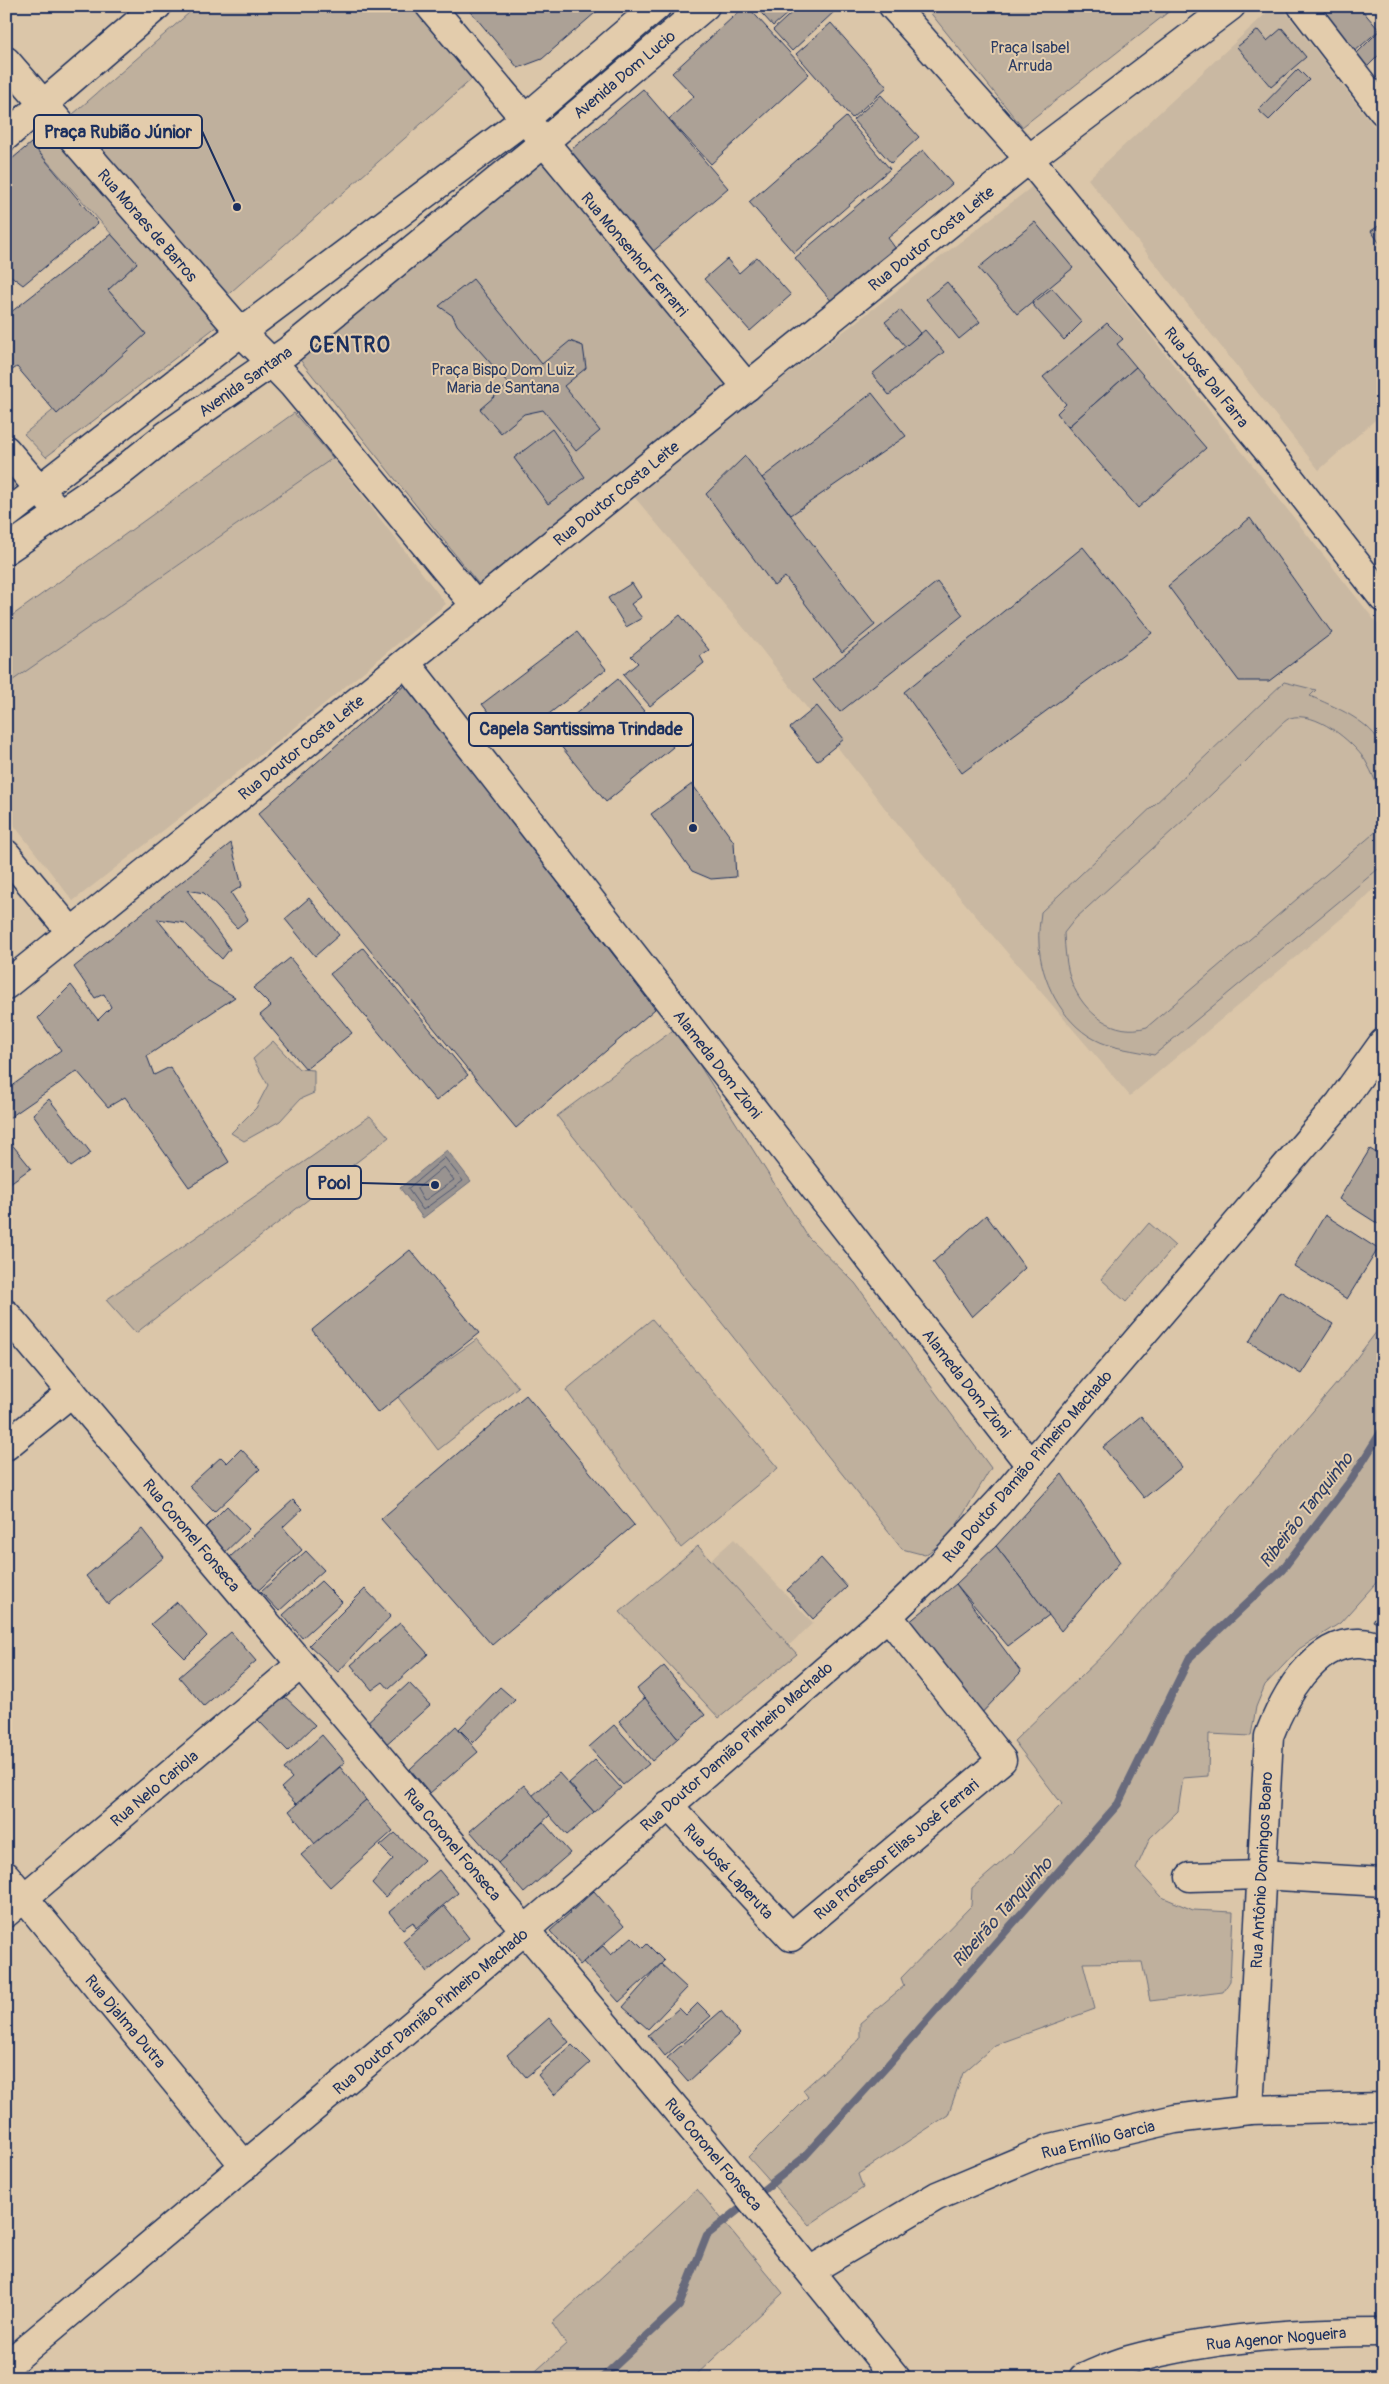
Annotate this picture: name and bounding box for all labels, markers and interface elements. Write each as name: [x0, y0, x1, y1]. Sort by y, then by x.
street label: Avenida Dom Lucio: [569, 26, 680, 123]
park label: Praça Isabel Arruda: [990, 38, 1070, 76]
callout: Praça Rubião Júnior: [34, 115, 202, 148]
text: Praça Rubião Júnior: [44, 121, 192, 144]
street label: Rua Moraes de Barros: [93, 165, 202, 286]
street label: Rua Doutor Costa Leite: [865, 182, 999, 296]
street label: Rua Monsenhor Ferrarri: [576, 188, 692, 321]
street label: Rua José Dal Farra: [1160, 323, 1253, 432]
district label: CENTRO: [309, 332, 391, 359]
street label: Avenida Santana: [195, 342, 296, 422]
park label: Praça Bispo Dom Luiz Maria de Santana: [431, 360, 575, 398]
street label: Rua Doutor Costa Leite: [550, 437, 684, 551]
street label: Rua Doutor Costa Leite: [235, 691, 369, 805]
callout: Capela Santissima Trindade: [469, 713, 693, 746]
text: Capela Santissima Trindade: [479, 718, 684, 741]
street label: Alameda Dom Zioni: [669, 1006, 766, 1123]
callout: Pool: [307, 1166, 361, 1199]
text: Pool: [317, 1172, 351, 1195]
street label: Alameda Dom Zioni: [918, 1325, 1015, 1442]
street label: Rua Doutor Damião Pinheiro Machado: [939, 1366, 1117, 1567]
water label: Ribeirão Tanquinho: [1254, 1447, 1359, 1572]
street label: Rua Coronel Fonseca: [138, 1475, 244, 1596]
street label: Rua Doutor Damião Pinheiro Machado: [636, 1657, 837, 1836]
street label: Rua Nelo Cariola: [107, 1746, 203, 1831]
street label: Rua Antônio Domingos Boaro: [1247, 1771, 1277, 1969]
street label: Rua Professor Elias José Ferrari: [810, 1775, 983, 1925]
street label: Rua Coronel Fonseca: [399, 1784, 505, 1905]
street label: Rua José Laperuta: [679, 1820, 778, 1924]
water label: Ribeirão Tanquinho: [947, 1852, 1058, 1972]
street label: Rua Doutor Damião Pinheiro Machado: [329, 1924, 533, 2099]
street label: Rua Djalma Dutra: [80, 1971, 170, 2072]
street label: Rua Coronel Fonseca: [660, 2094, 766, 2215]
street label: Rua Emílio Garcia: [1039, 2116, 1157, 2164]
street label: Rua Agenor Nogueira: [1205, 2323, 1347, 2355]

